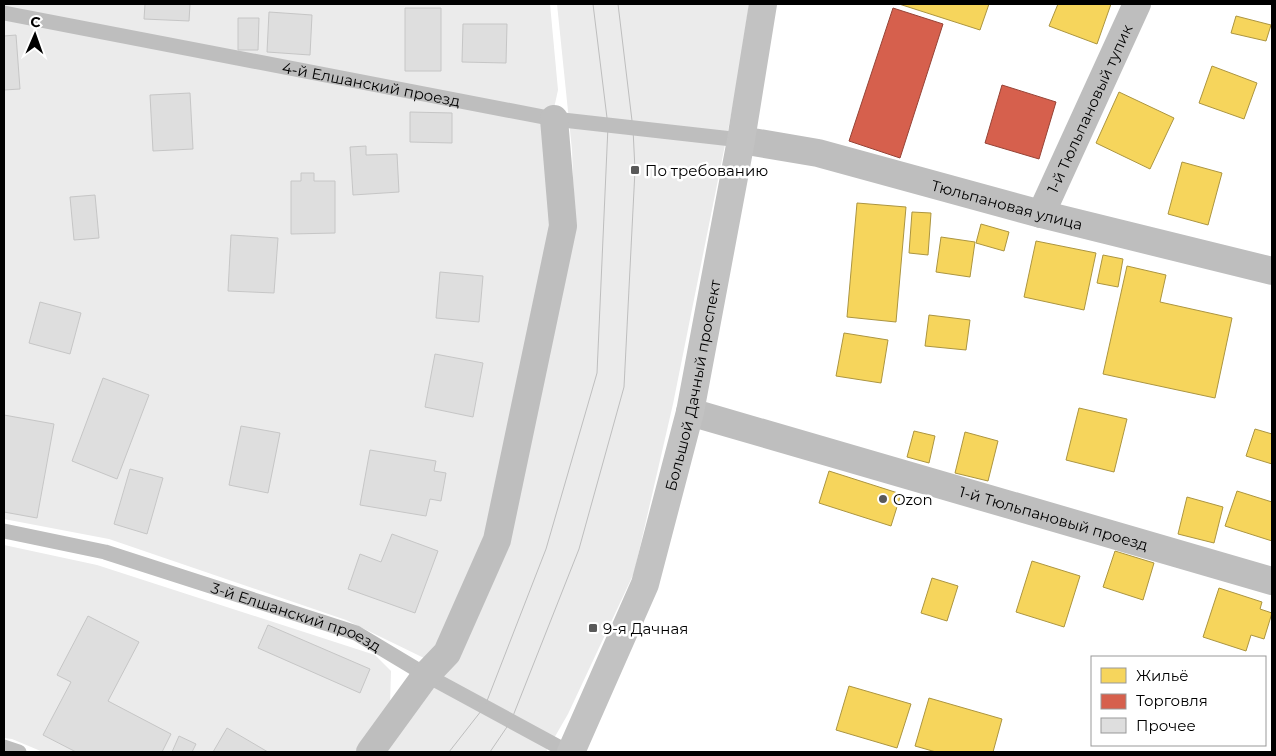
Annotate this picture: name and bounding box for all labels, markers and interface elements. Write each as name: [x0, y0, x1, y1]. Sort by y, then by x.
north arrow: [10, 10, 60, 60]
text: С: [30, 13, 41, 31]
street label: 1-й Тюльпановый тупик: [1042, 21, 1136, 196]
street label: 4-й Елшанский проезд: [281, 57, 462, 110]
place label: По требованию: [645, 161, 768, 180]
marker: По требованию: [629, 164, 641, 176]
street label: Тюльпановая улица: [929, 175, 1085, 233]
street label: Большой Дачный проспект: [660, 277, 724, 493]
street label: 1-й Тюльпановый проезд: [957, 481, 1151, 554]
place label: Ozon: [893, 490, 933, 509]
marker: Ozon: [877, 493, 889, 505]
street label: 3-й Елшанский проезд: [209, 577, 385, 656]
place label: 9-я Дачная: [603, 619, 688, 638]
marker: 9-я Дачная: [587, 622, 599, 634]
legend: [1091, 656, 1266, 746]
text: Жильё: [1136, 666, 1189, 685]
text: Торговля: [1136, 691, 1208, 710]
text: Прочее: [1136, 716, 1196, 735]

